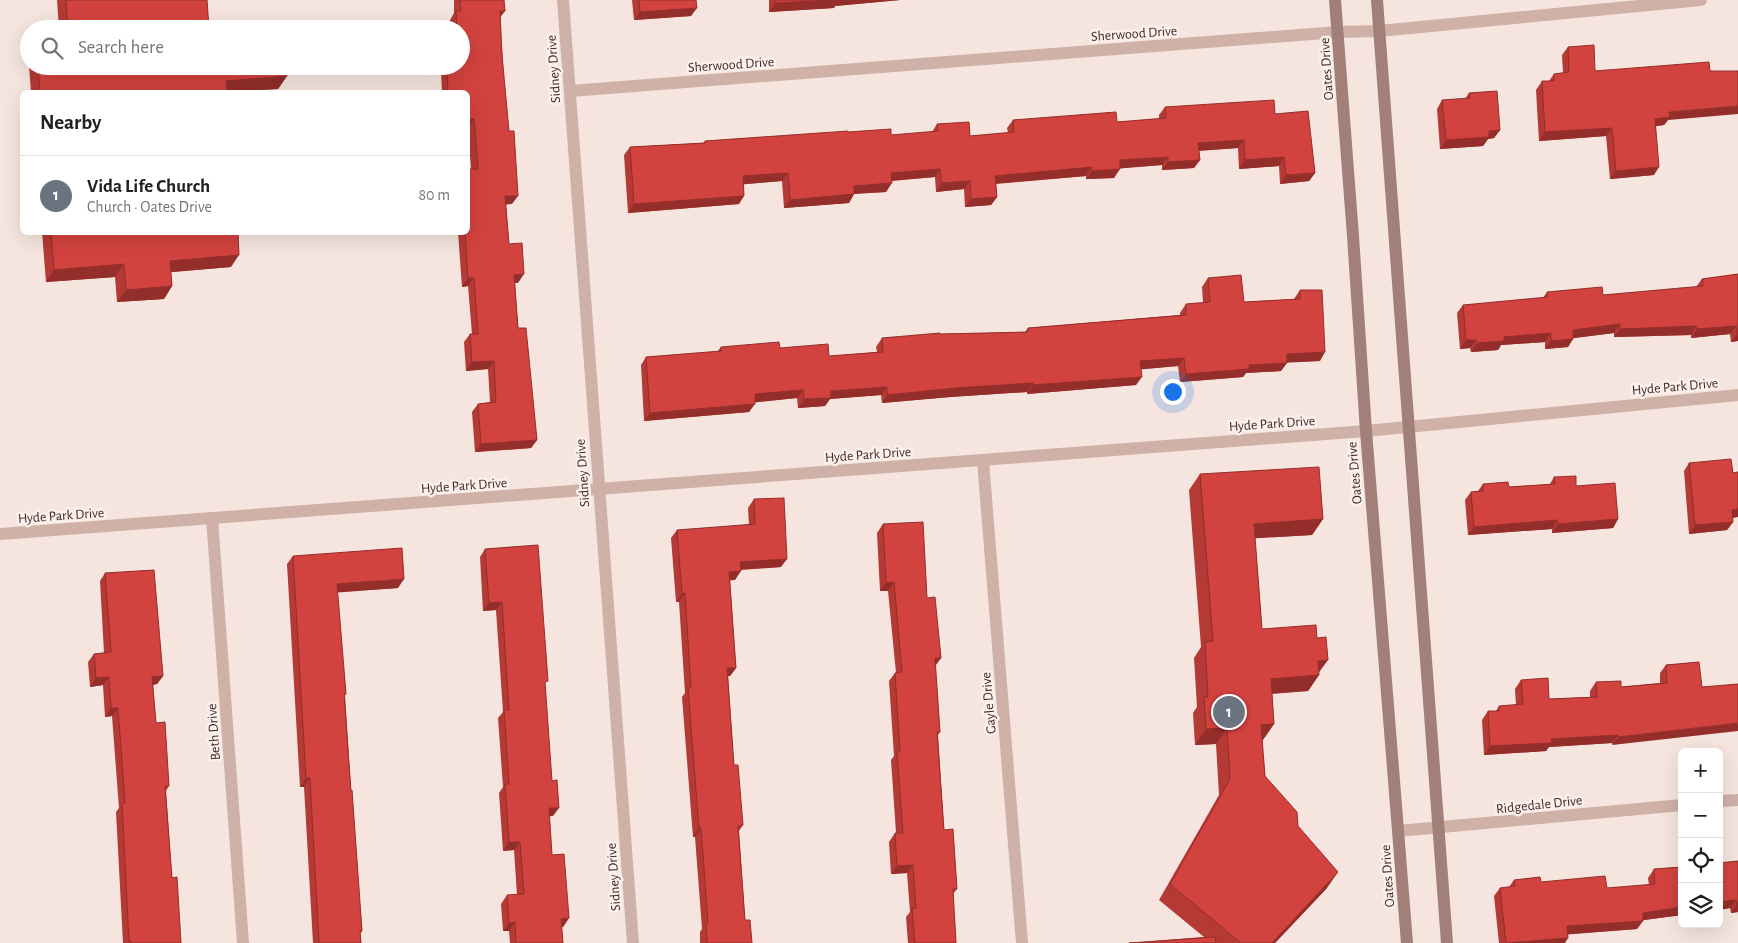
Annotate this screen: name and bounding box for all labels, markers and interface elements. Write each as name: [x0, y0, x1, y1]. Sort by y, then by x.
search box: [20, 20, 470, 75]
street label: Sherwood Drive: [1090, 24, 1178, 44]
icon: search: [38, 34, 66, 62]
street label: Sidney Drive: [545, 34, 563, 104]
street label: Oates Drive: [1318, 37, 1336, 101]
text: Search here: [78, 38, 164, 57]
street label: Sherwood Drive: [687, 55, 775, 75]
text: Nearby: [40, 112, 101, 133]
text: Vida Life Church: [87, 177, 210, 196]
text: 1: [53, 187, 59, 203]
text: 80 m: [419, 187, 450, 203]
text: Church · Oates Drive: [87, 199, 212, 215]
street label: Hyde Park Drive: [1631, 376, 1719, 398]
your location: [1160, 379, 1186, 405]
street label: Hyde Park Drive: [1228, 414, 1316, 434]
street label: Sidney Drive: [574, 438, 592, 508]
street label: Oates Drive: [1345, 441, 1365, 505]
street label: Hyde Park Drive: [824, 445, 912, 465]
street label: Hyde Park Drive: [420, 476, 508, 496]
street label: Hyde Park Drive: [17, 506, 105, 526]
street label: Gayle Drive: [979, 671, 999, 734]
pin: 1: [1213, 693, 1245, 731]
street label: Beth Drive: [205, 703, 223, 761]
map controls: [1678, 748, 1723, 928]
button: +: [1678, 748, 1723, 793]
street label: Ridgedale Drive: [1495, 793, 1583, 816]
button: −: [1678, 793, 1723, 838]
button: locate: [1678, 838, 1723, 883]
street label: Sidney Drive: [605, 842, 623, 912]
street label: Oates Drive: [1379, 844, 1397, 908]
button: layers: [1678, 883, 1723, 928]

